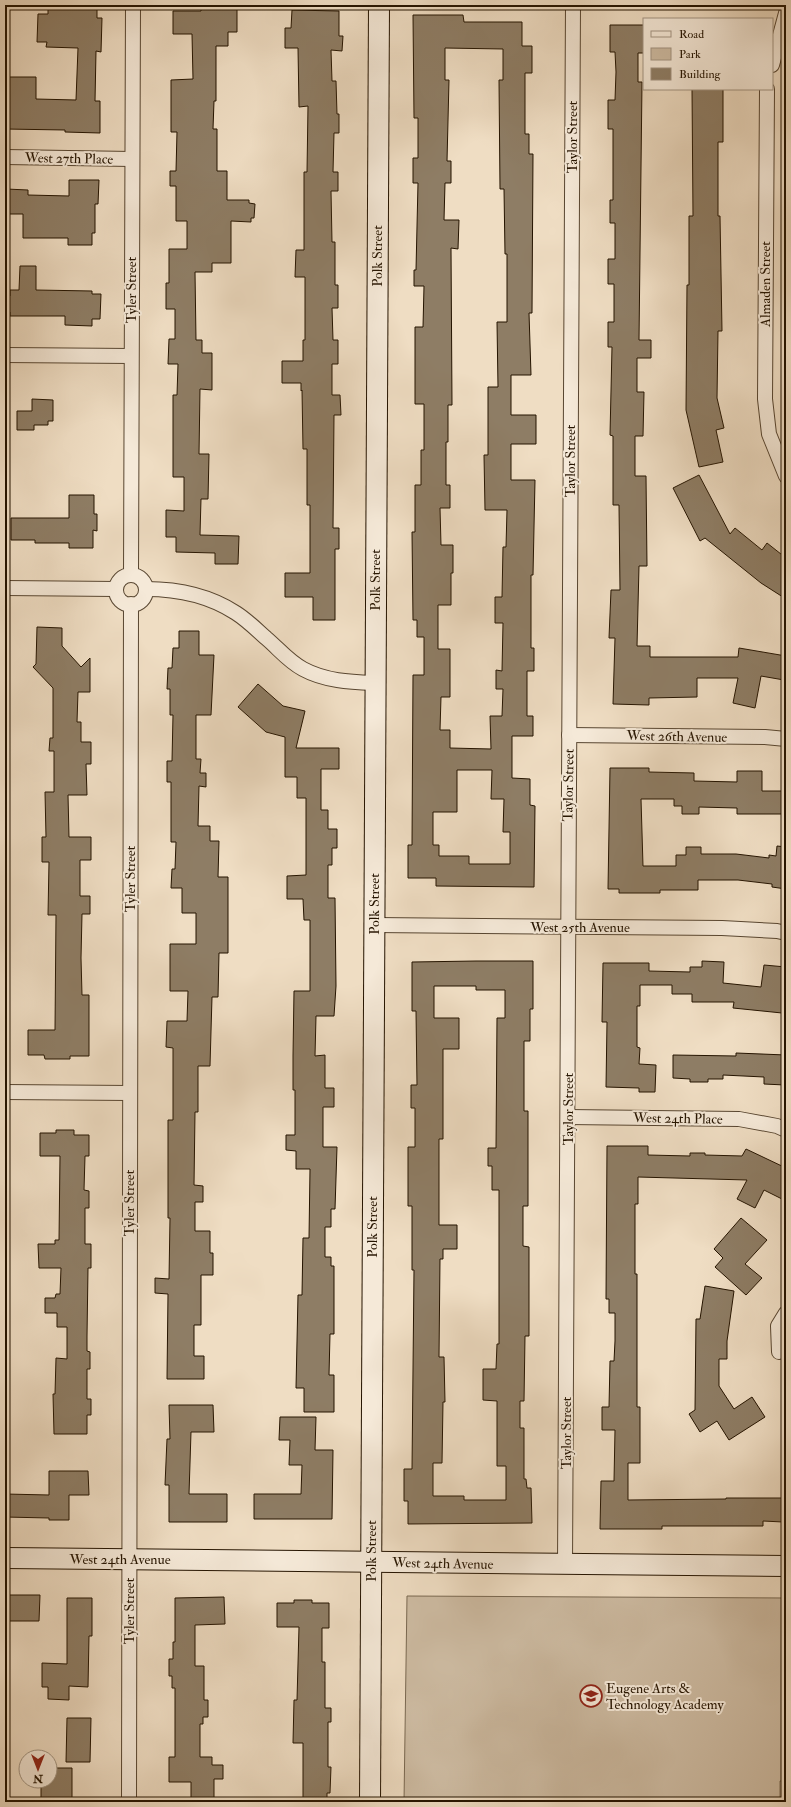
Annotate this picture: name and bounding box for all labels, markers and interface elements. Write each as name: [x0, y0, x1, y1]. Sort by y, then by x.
legend: [643, 18, 773, 90]
text: Road: [679, 27, 704, 42]
text: Park: [679, 47, 701, 62]
text: Building: [679, 67, 722, 82]
street label: Taylor Street: [564, 100, 582, 173]
street label: West 27th Place: [24, 149, 114, 168]
street label: Polk Street: [369, 225, 386, 287]
street label: Almaden Street: [757, 241, 774, 328]
street label: Tyler Street: [123, 256, 141, 323]
street label: Taylor Street: [562, 424, 580, 497]
street label: Polk Street: [367, 549, 384, 611]
street label: West 26th Avenue: [626, 727, 728, 746]
street label: Taylor Street: [559, 748, 579, 822]
street label: Tyler Street: [122, 845, 140, 912]
street label: Polk Street: [366, 873, 383, 935]
street label: West 25th Avenue: [529, 919, 630, 936]
street label: Taylor Street: [560, 1072, 578, 1145]
street label: West 24th Place: [632, 1109, 723, 1128]
street label: Tyler Street: [121, 1169, 139, 1236]
street label: Polk Street: [364, 1196, 381, 1258]
street label: Taylor Street: [558, 1396, 576, 1469]
street label: Polk Street: [363, 1520, 380, 1582]
street label: West 24th Avenue: [68, 1551, 171, 1568]
street label: West 24th Avenue: [391, 1554, 494, 1573]
street label: Tyler Street: [121, 1577, 139, 1644]
place label: Eugene Arts & Technology Academy: [606, 1680, 724, 1714]
school or university icon: Eugene Arts & Technology Academy: [578, 1683, 604, 1709]
north arrow: [18, 1749, 58, 1789]
text: N: [32, 1772, 44, 1785]

